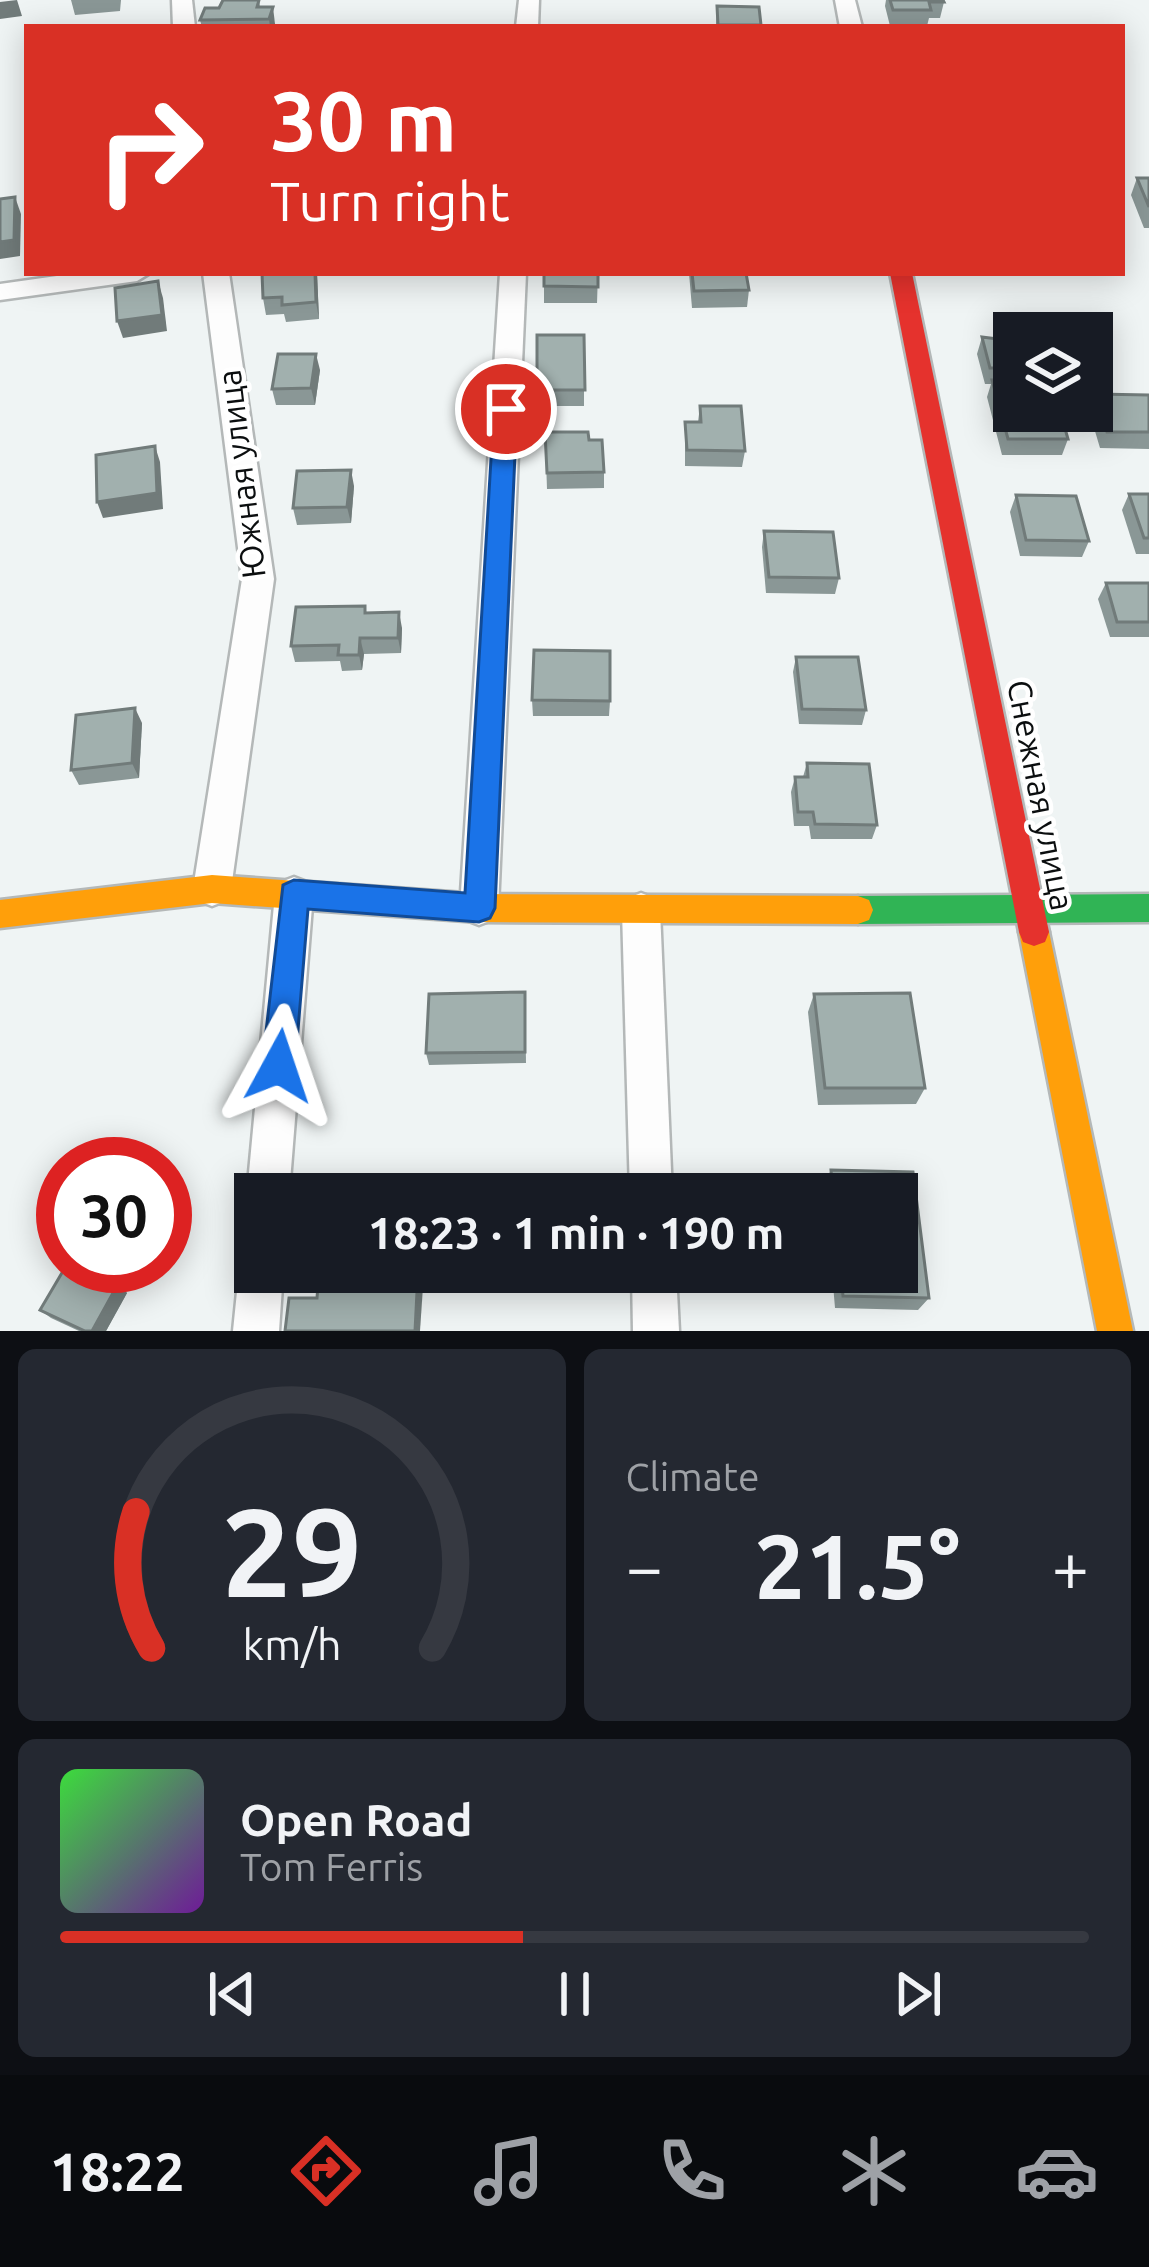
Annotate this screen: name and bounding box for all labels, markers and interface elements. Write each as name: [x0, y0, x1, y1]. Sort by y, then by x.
icon: right: [72, 72, 228, 228]
text: 30 m: [270, 73, 457, 167]
text: Turn right: [270, 171, 510, 231]
map controls: [993, 312, 1113, 432]
button: layers: [993, 312, 1113, 432]
pin: [455, 358, 557, 460]
street label: Южная улица: [209, 368, 272, 581]
icon: arrive: [473, 376, 539, 442]
street label: Снежная улица: [1001, 677, 1082, 913]
position arrow: [216, 1003, 342, 1129]
speed limit sign: 30: [36, 1137, 192, 1293]
text: 18:23 · 1 min · 190 m: [368, 1207, 784, 1258]
text: Climate: [626, 1455, 760, 1498]
text: 29: [221, 1481, 362, 1621]
text: 21.5°: [754, 1515, 960, 1616]
text: −: [626, 1529, 663, 1603]
text: +: [1052, 1529, 1089, 1603]
text: km/h: [242, 1620, 341, 1668]
text: Open Road: [240, 1794, 472, 1845]
text: Tom Ferris: [240, 1845, 423, 1888]
icon: previous: [199, 1961, 265, 2027]
icon: pause: [542, 1961, 608, 2027]
icon: next: [885, 1961, 951, 2027]
icon: directions: [284, 2129, 368, 2213]
icon: music: [467, 2129, 551, 2213]
icon: phone: [650, 2129, 734, 2213]
icon: climate: [832, 2129, 916, 2213]
icon: car: [1015, 2129, 1099, 2213]
text: 18:22: [49, 2141, 185, 2201]

